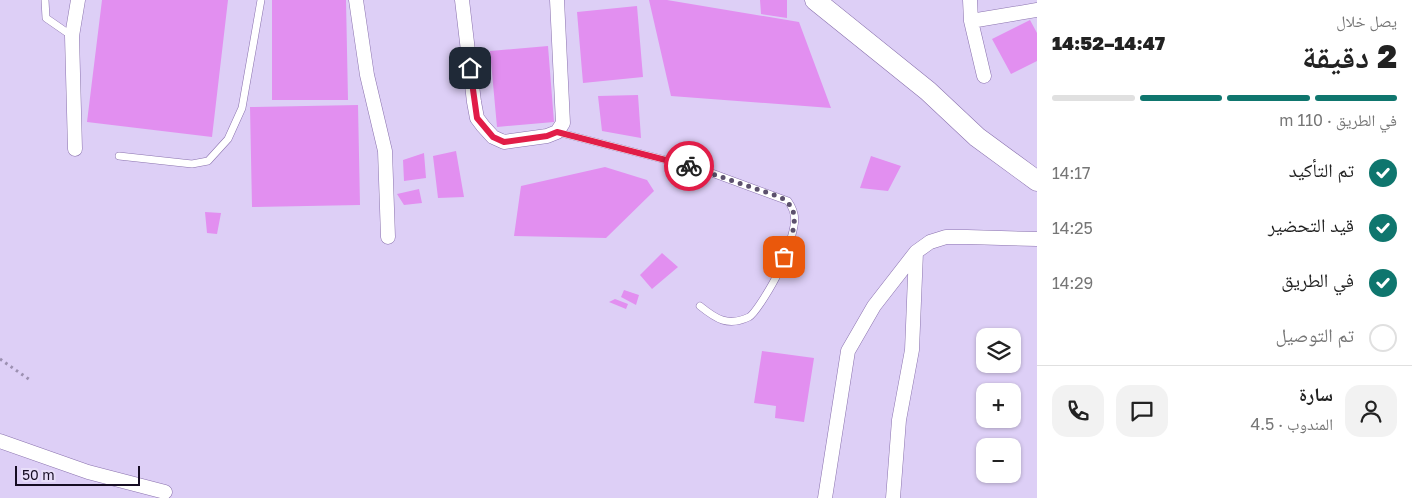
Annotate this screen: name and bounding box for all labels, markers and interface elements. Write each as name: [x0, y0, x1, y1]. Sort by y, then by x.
text: يصل خلال: [1336, 11, 1397, 31]
text: 14:47–14:52: [1052, 31, 1165, 54]
text: 2 دقيقة: [1302, 37, 1397, 75]
pin: [449, 47, 491, 89]
icon: home: [456, 54, 484, 82]
text: في الطريق · 110 m: [1279, 110, 1397, 130]
courier: [664, 141, 714, 191]
icon: bike: [675, 152, 703, 180]
text: تم التأكيد: [1289, 158, 1354, 181]
icon: check: [1369, 159, 1397, 187]
text: 14:17: [1052, 163, 1091, 183]
text: قيد التحضير: [1268, 213, 1354, 236]
icon: check: [1369, 214, 1397, 242]
text: 14:25: [1052, 218, 1093, 238]
pin: [763, 236, 805, 278]
icon: bag: [770, 243, 798, 271]
text: في الطريق: [1281, 268, 1354, 291]
icon: check: [1369, 269, 1397, 297]
text: 14:29: [1052, 273, 1093, 293]
text: تم التوصيل: [1275, 323, 1354, 346]
map controls: [976, 328, 1021, 483]
button: layers: [976, 328, 1021, 373]
text: سارة: [1299, 382, 1333, 405]
button: +: [976, 383, 1021, 428]
button: phone: [1052, 385, 1104, 437]
button: chat: [1116, 385, 1168, 437]
button: person: [1345, 385, 1397, 437]
text: المندوب · 4.5: [1250, 414, 1333, 434]
button: −: [976, 438, 1021, 483]
scale bar: [15, 463, 140, 486]
text: 50 m: [22, 466, 55, 483]

